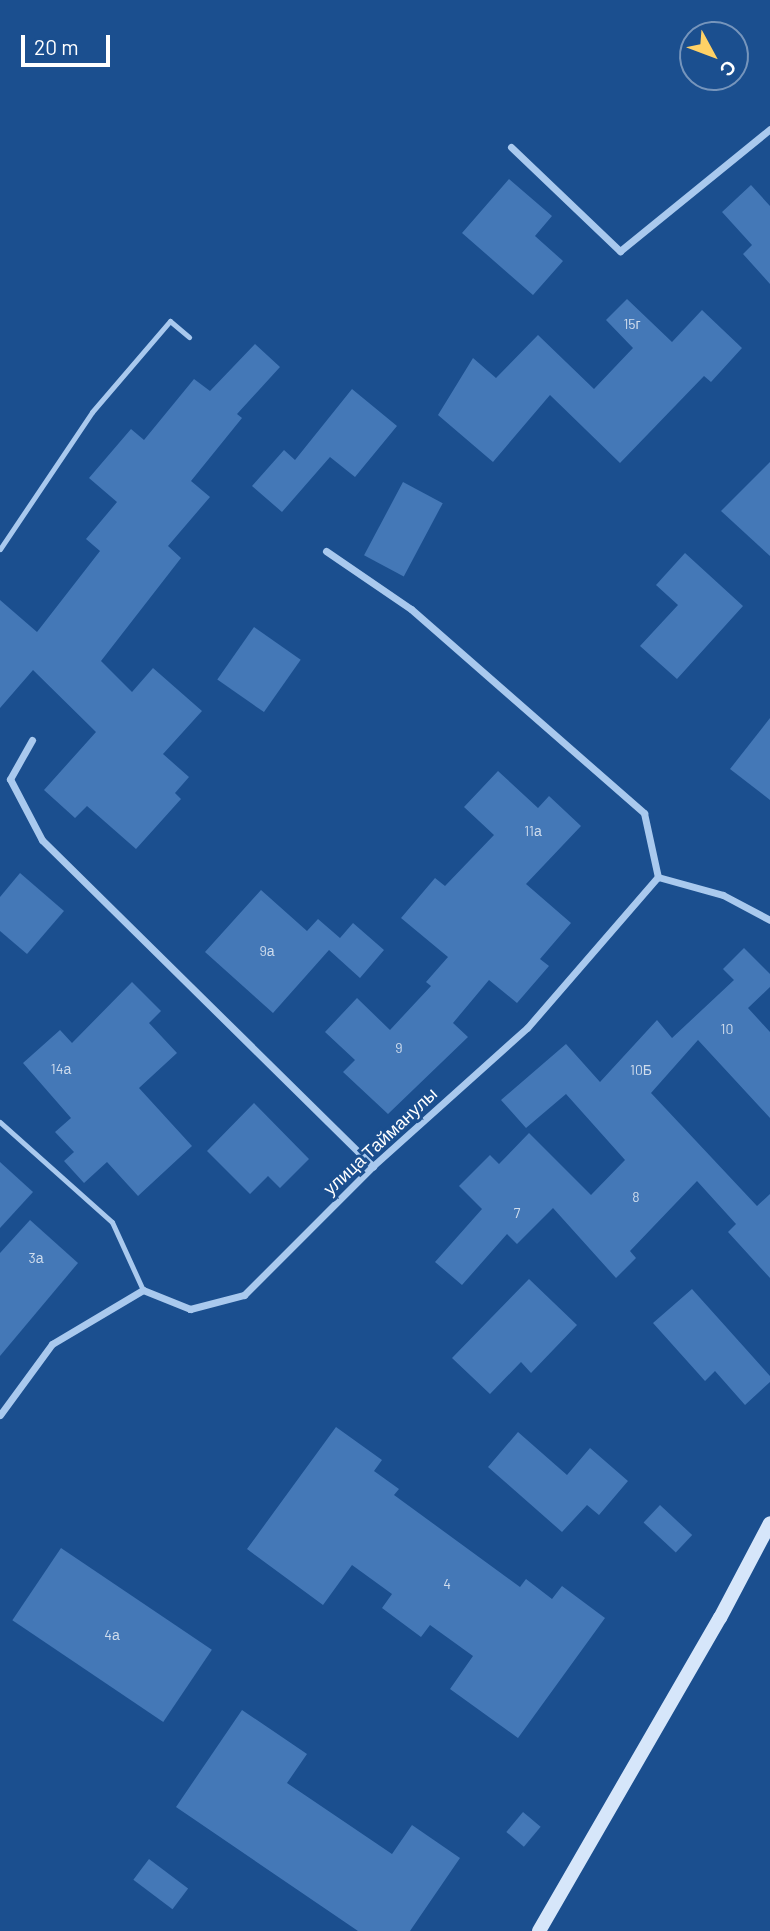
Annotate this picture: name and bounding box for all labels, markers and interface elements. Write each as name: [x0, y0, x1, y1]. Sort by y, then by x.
scale bar: [24, 21, 114, 65]
north arrow: [679, 21, 749, 91]
text: 20 m: [34, 34, 79, 59]
text: С: [716, 56, 742, 82]
house number: 15г: [623, 316, 641, 332]
house number: 11а: [524, 823, 542, 839]
house number: 9а: [259, 943, 275, 959]
house number: 10: [721, 1021, 733, 1037]
house number: 9: [395, 1040, 403, 1056]
house number: 14а: [51, 1061, 71, 1077]
house number: 10Б: [630, 1062, 652, 1078]
street label: улица Тайманулы: [319, 1083, 441, 1199]
house number: 8: [632, 1189, 640, 1205]
house number: 7: [514, 1205, 520, 1221]
house number: 3а: [29, 1250, 43, 1266]
house number: 4: [443, 1576, 451, 1592]
house number: 4а: [104, 1627, 120, 1643]

